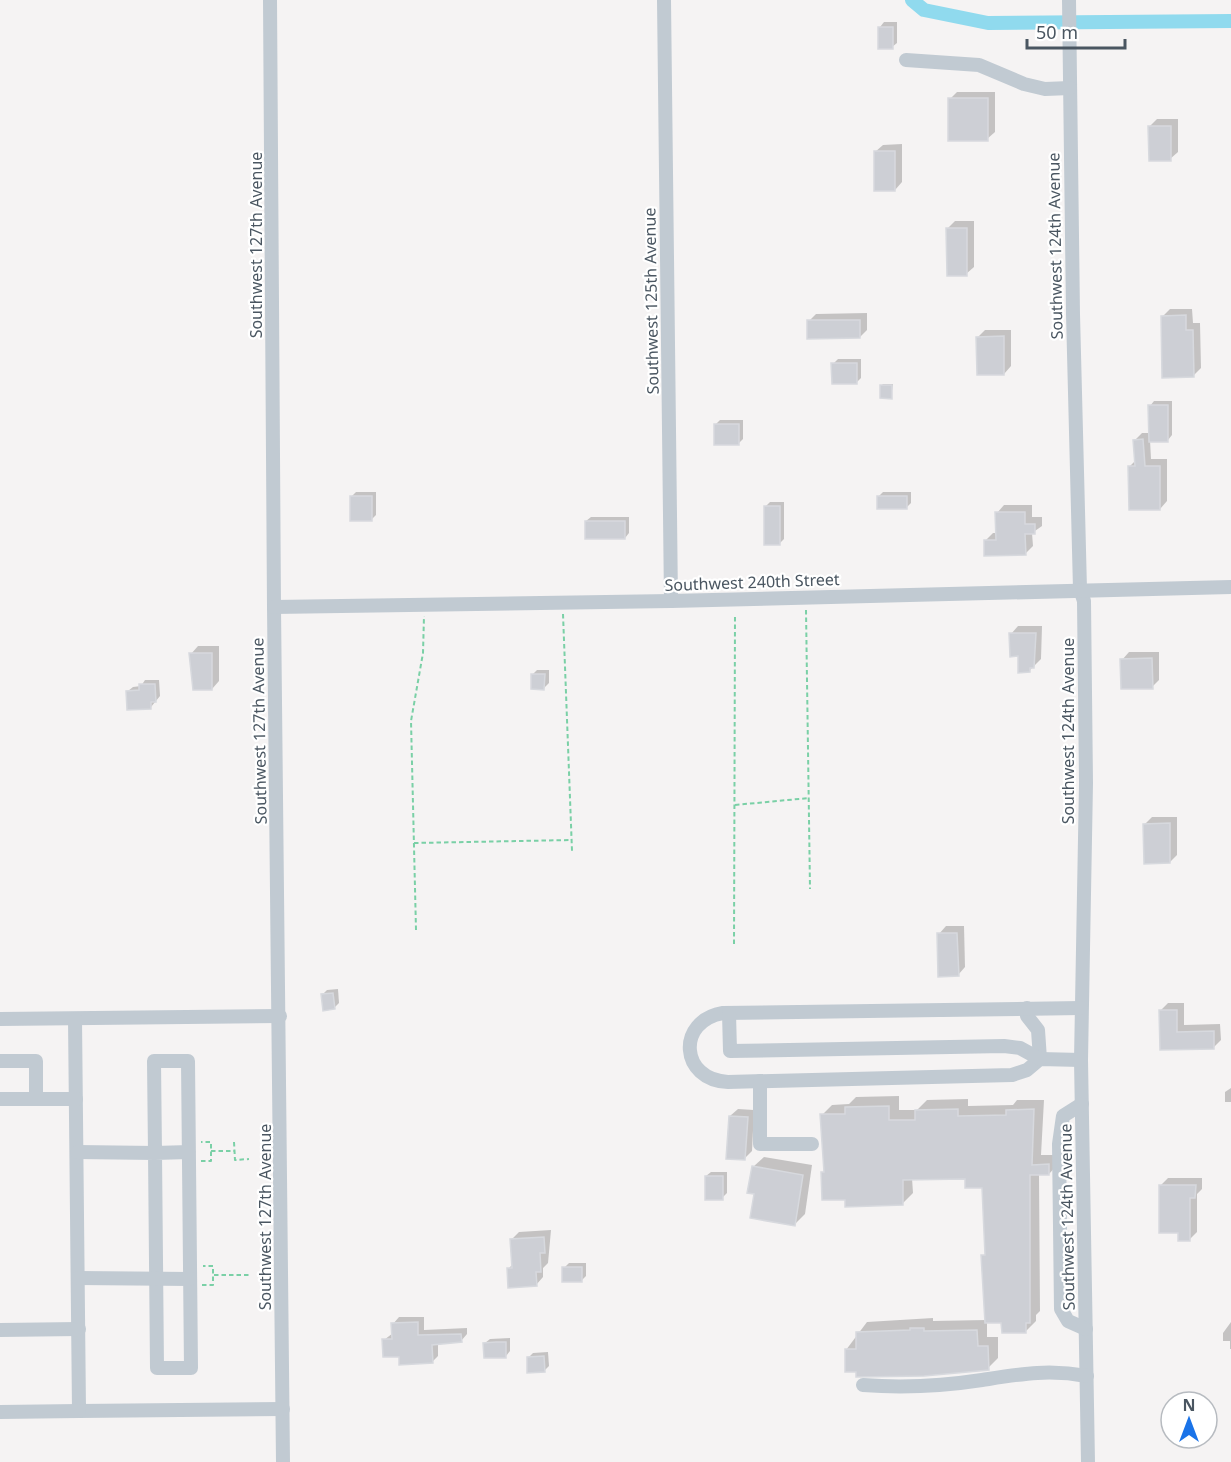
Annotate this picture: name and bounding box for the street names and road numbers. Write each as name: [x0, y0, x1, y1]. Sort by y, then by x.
street label: Southwest 127th Avenue: [245, 152, 267, 338]
street label: Southwest 124th Avenue: [1042, 152, 1068, 340]
street label: Southwest 125th Avenue: [638, 207, 664, 395]
street label: Southwest 240th Street: [664, 568, 840, 596]
street label: Southwest 127th Avenue: [246, 637, 272, 825]
street label: Southwest 124th Avenue: [1057, 638, 1079, 824]
street label: Southwest 124th Avenue: [1054, 1123, 1080, 1311]
street label: Southwest 127th Avenue: [254, 1124, 276, 1310]

